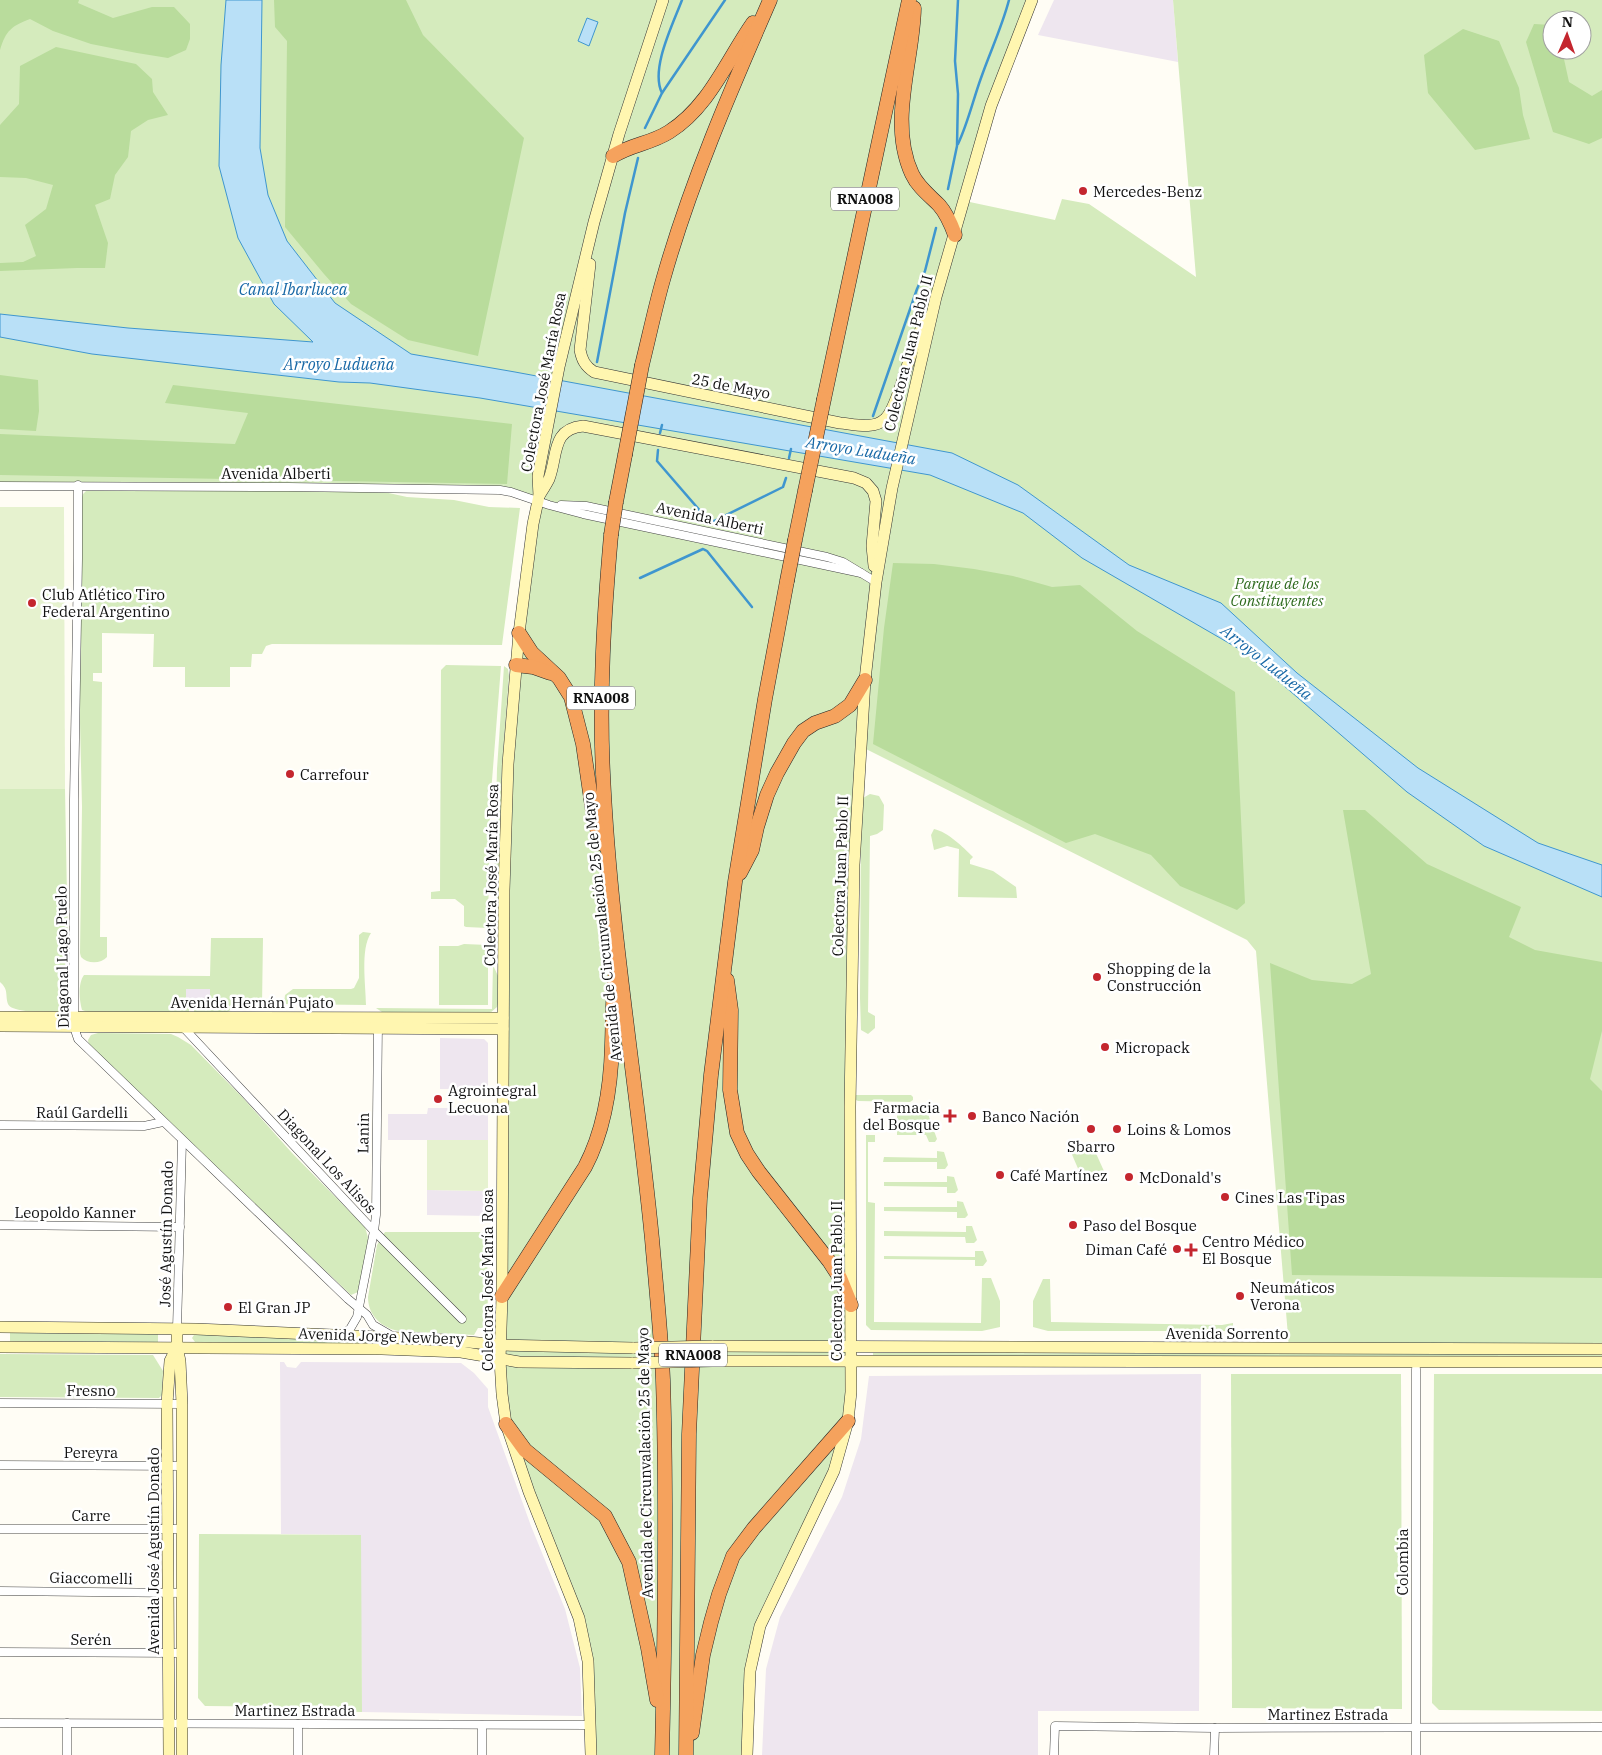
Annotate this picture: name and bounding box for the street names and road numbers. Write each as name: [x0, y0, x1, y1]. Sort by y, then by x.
road number: RNA008: [831, 188, 899, 210]
street label: Colectora Juan Pablo II: [879, 273, 937, 433]
street label: Colectora José María Rosa: [516, 291, 570, 473]
street label: 25 de Mayo: [690, 369, 772, 403]
street label: Avenida Alberti: [221, 464, 331, 483]
street label: Avenida Alberti: [654, 497, 766, 539]
road number: RNA008: [567, 686, 635, 710]
street label: Colectora José María Rosa: [480, 784, 502, 966]
street label: Avenida de Circunvalación 25 de Mayo: [578, 791, 626, 1063]
street label: Colectora Juan Pablo II: [828, 795, 852, 957]
street label: Diagonal Lago Puelo: [51, 886, 73, 1028]
street label: Avenida Hernán Pujato: [170, 993, 334, 1012]
street label: Raúl Gardelli: [36, 1103, 128, 1122]
street label: Diagonal Los Alisos: [274, 1105, 380, 1217]
street label: Lanin: [353, 1112, 373, 1154]
street label: José Agustín Donado: [155, 1161, 177, 1307]
street label: Colectora José María Rosa: [478, 1189, 497, 1371]
street label: Colectora Juan Pablo II: [827, 1201, 846, 1361]
street label: Leopoldo Kanner: [14, 1203, 136, 1222]
street label: Avenida Jorge Newbery: [298, 1324, 464, 1348]
street label: Avenida Sorrento: [1166, 1324, 1288, 1343]
street label: Avenida de Circunvalación 25 de Mayo: [633, 1327, 657, 1599]
road number: RNA008: [659, 1344, 727, 1366]
street label: Fresno: [66, 1381, 116, 1400]
street label: Pereyra: [64, 1443, 118, 1462]
street label: Avenida José Agustín Donado: [144, 1447, 163, 1655]
street label: Carre: [71, 1506, 111, 1525]
street label: Colombia: [1393, 1528, 1412, 1596]
street label: Giaccomelli: [49, 1568, 133, 1588]
street label: Serén: [70, 1630, 112, 1649]
street label: Martinez Estrada: [234, 1701, 356, 1720]
street label: Martinez Estrada: [1267, 1705, 1389, 1724]

